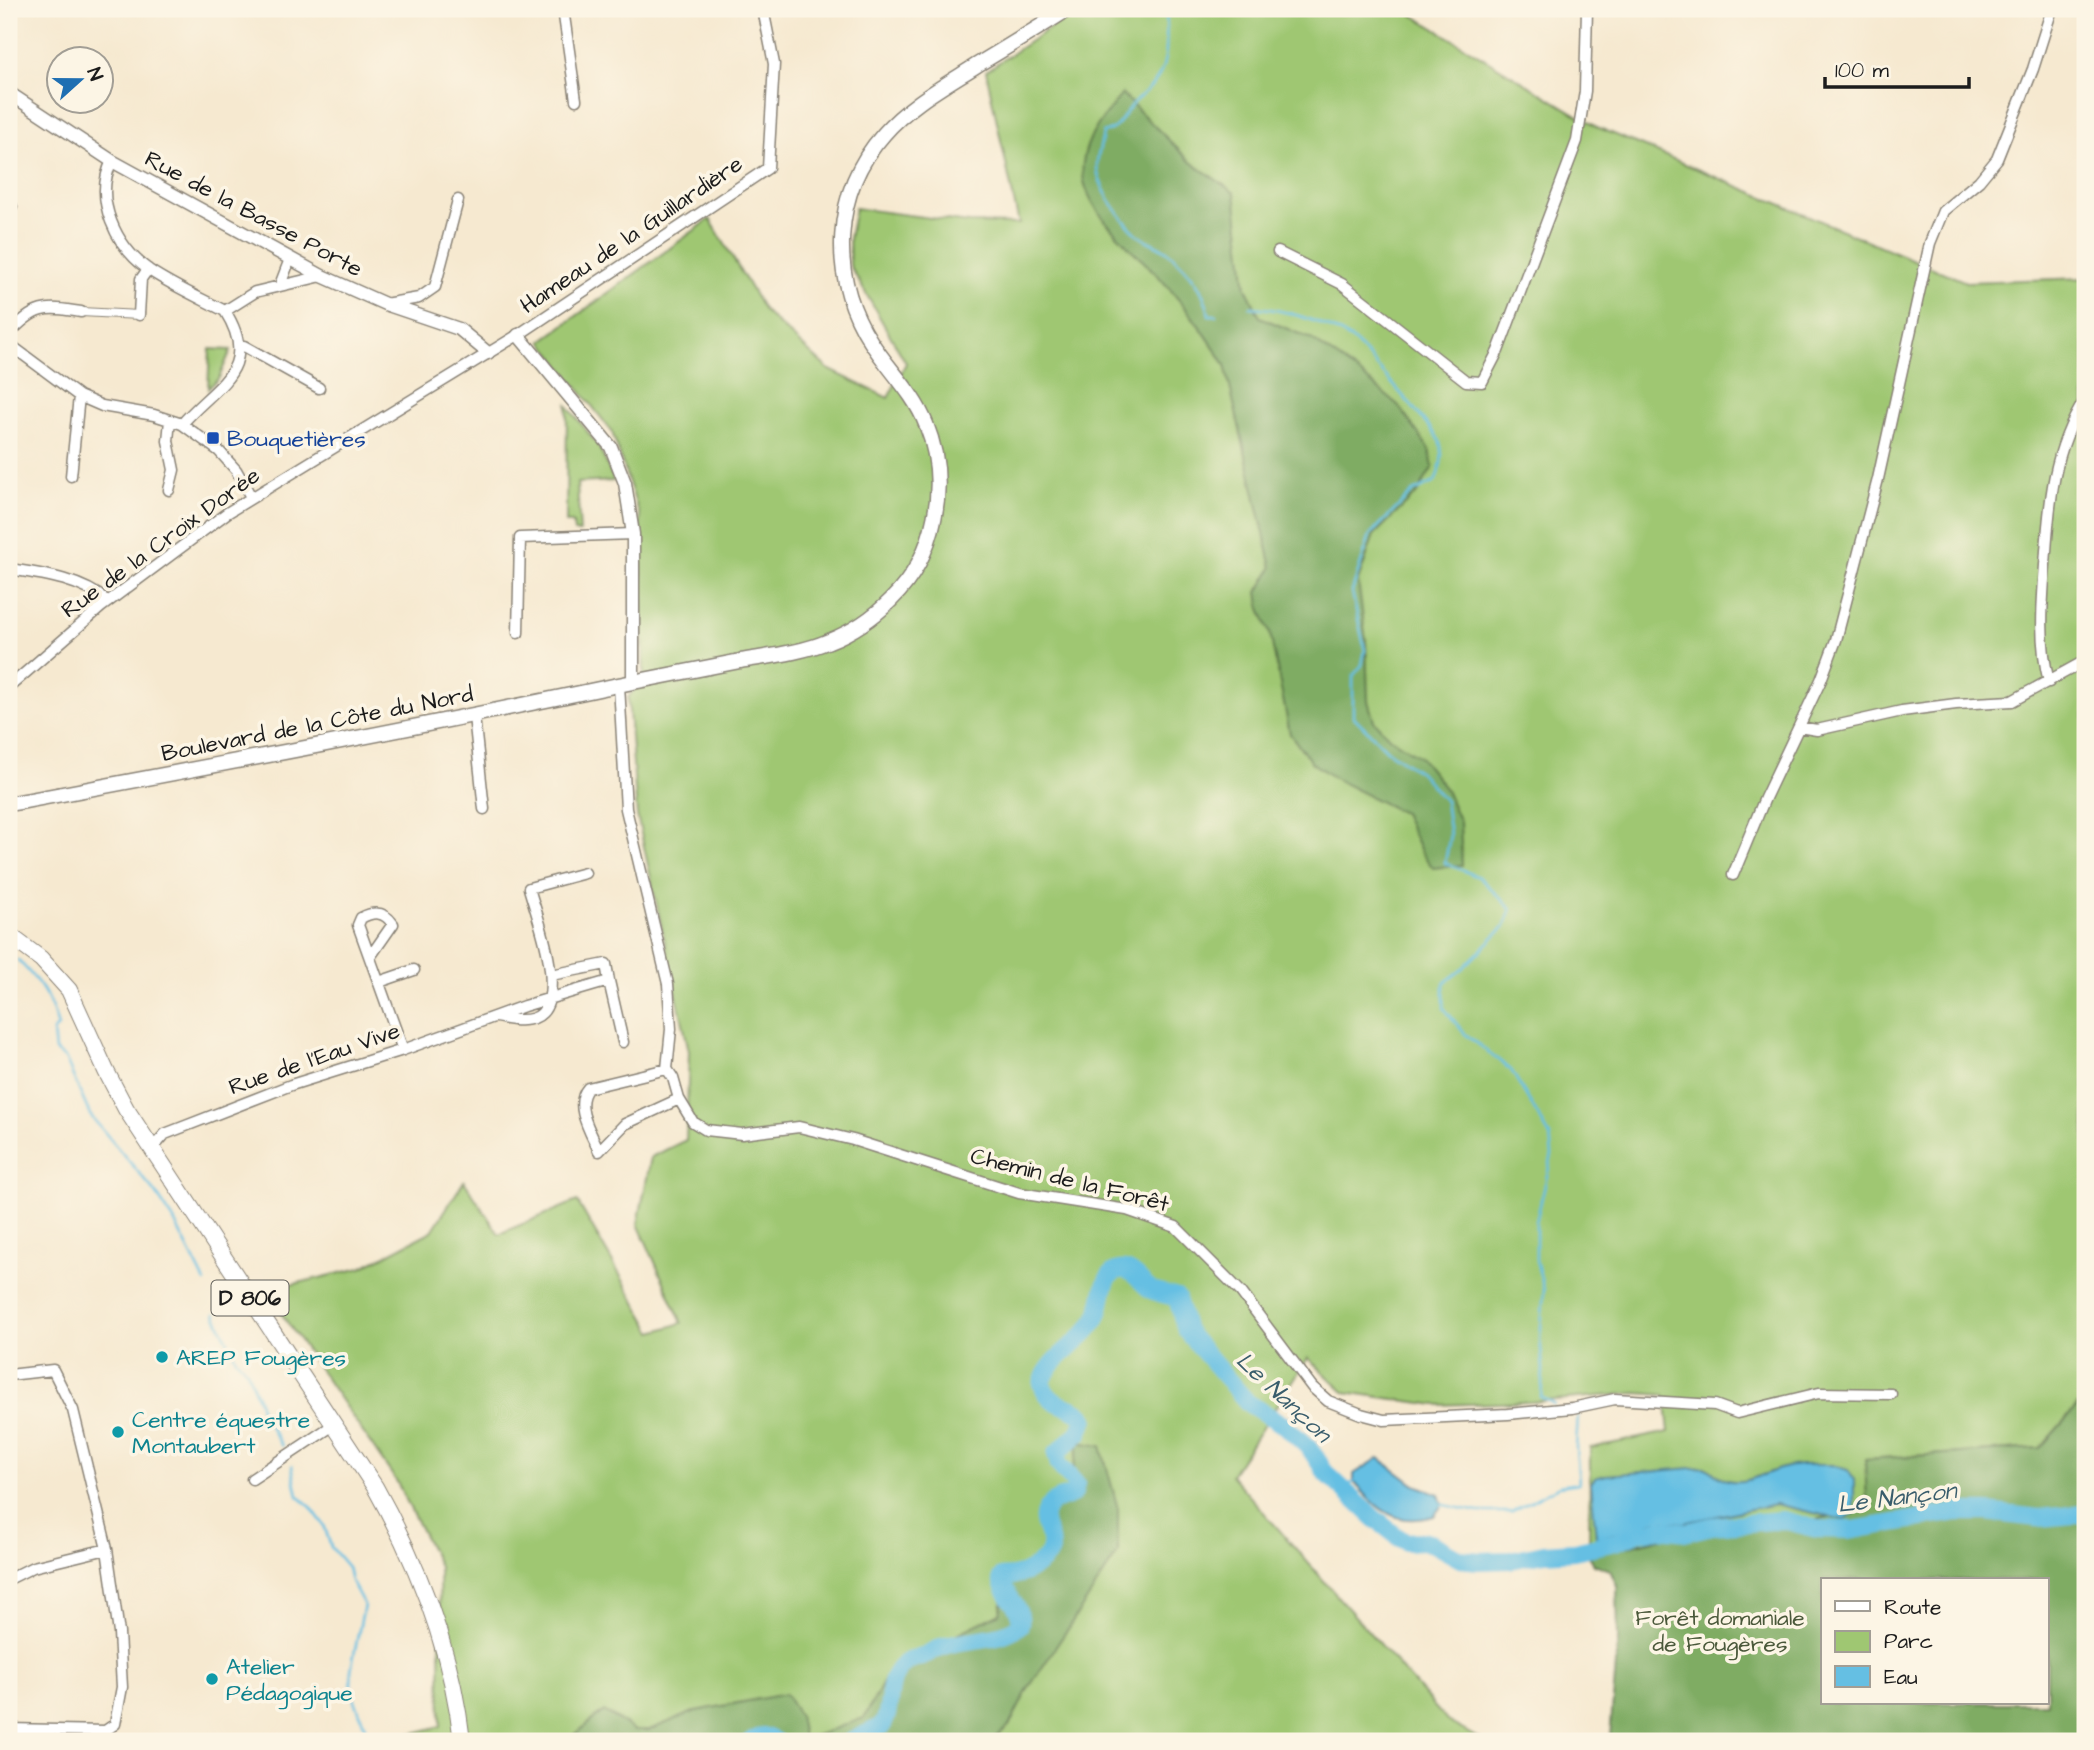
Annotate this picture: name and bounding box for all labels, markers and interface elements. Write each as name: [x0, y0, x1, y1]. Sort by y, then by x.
north arrow: [46, 46, 116, 116]
scale bar: [1825, 46, 1968, 90]
text: 100 m: [1835, 56, 1890, 85]
text: N: [80, 64, 109, 85]
street label: Rue de la Basse Porte: [139, 143, 368, 285]
street label: Hameau de la Guillardière: [514, 148, 749, 321]
place label: Bouquetières: [227, 423, 366, 455]
marker: Bouquetières: [205, 430, 221, 446]
street label: Rue de la Croix Dorée: [55, 460, 266, 626]
street label: Boulevard de la Côte du Nord: [159, 678, 476, 770]
street label: Rue de l'Eau Vive: [224, 1015, 404, 1103]
street label: Chemin de la Forêt: [967, 1140, 1173, 1220]
road number: D 806: [212, 1280, 288, 1316]
place label: AREP Fougères: [176, 1342, 346, 1375]
water label: Le Nançon: [1228, 1345, 1340, 1452]
marker: AREP Fougères: [154, 1349, 170, 1365]
place label: Centre équestre Montaubert: [132, 1404, 310, 1462]
marker: Centre équestre Montaubert: [110, 1424, 126, 1440]
water label: Le Nançon: [1836, 1474, 1960, 1522]
legend: [1821, 1578, 2048, 1704]
text: Route: [1884, 1593, 1941, 1622]
park label: Forêt domaniale de Fougères: [1635, 1602, 1805, 1661]
text: Parc: [1884, 1627, 1933, 1656]
place label: Atelier Pédagogique: [226, 1651, 353, 1710]
text: Eau: [1884, 1663, 1918, 1692]
marker: Atelier Pédagogique: [204, 1671, 220, 1687]

